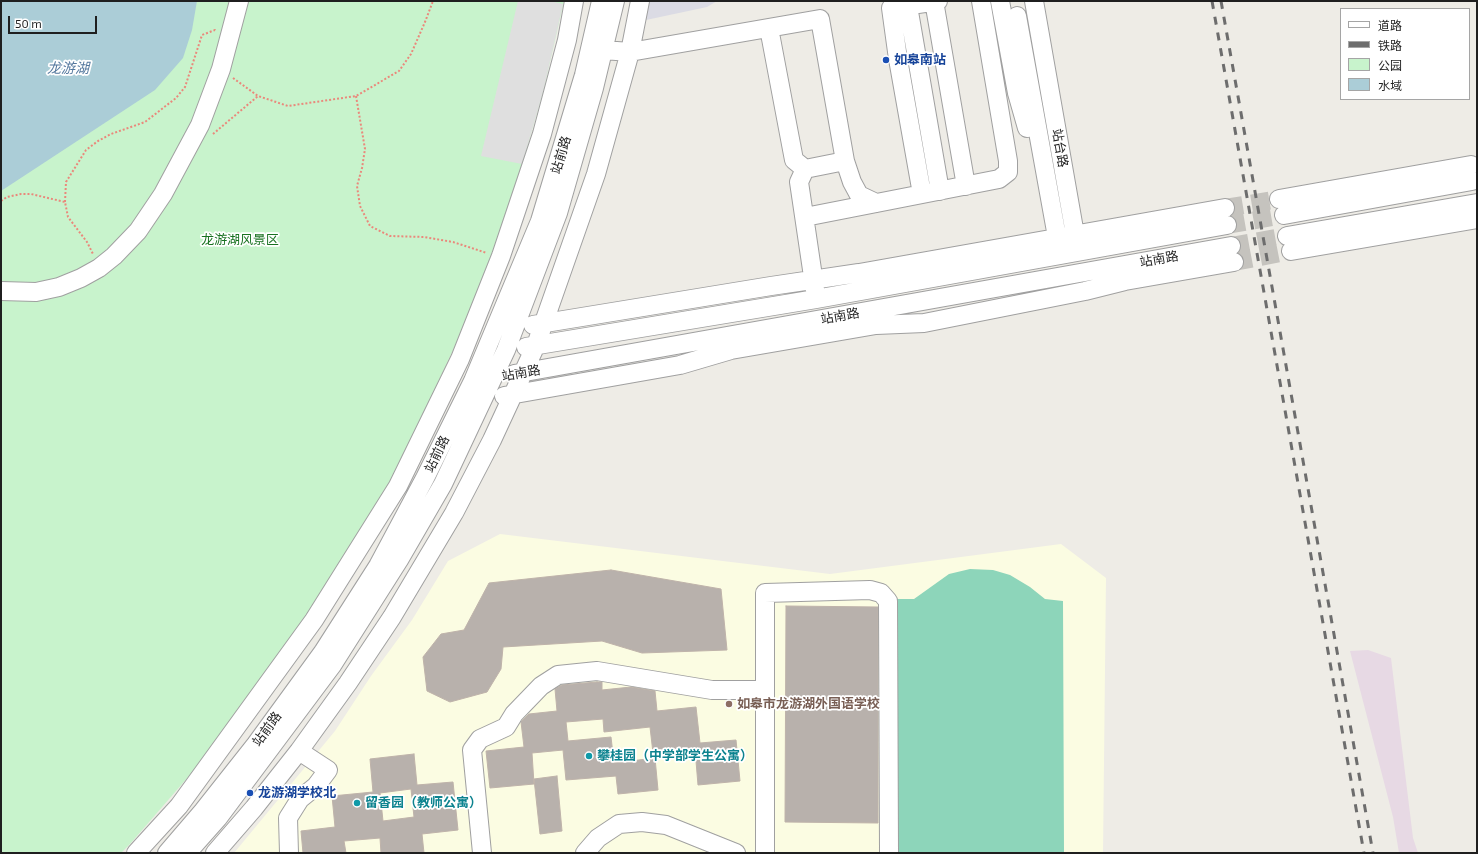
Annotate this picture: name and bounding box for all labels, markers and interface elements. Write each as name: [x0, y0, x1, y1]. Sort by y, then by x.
scale bar: [10, 8, 99, 34]
legend: [1340, 8, 1470, 100]
text: 50 m: [15, 16, 42, 30]
text: 道路: [1378, 18, 1402, 32]
text: 铁路: [1378, 38, 1402, 52]
place label: 如皋南站: [894, 52, 946, 68]
marker: 如皋南站: [881, 55, 891, 65]
text: 公园: [1378, 58, 1402, 72]
water label: 龙游湖: [47, 60, 89, 76]
text: 水域: [1378, 78, 1402, 92]
street label: 站台路: [1049, 127, 1071, 169]
street label: 站前路: [548, 134, 574, 176]
park label: 龙游湖风景区: [201, 232, 279, 248]
street label: 站南路: [1138, 248, 1180, 270]
street label: 站南路: [819, 305, 861, 327]
street label: 站南路: [500, 362, 542, 384]
street label: 站前路: [421, 433, 453, 475]
place label: 如皋市龙游湖外国语学校: [737, 696, 880, 712]
marker: 如皋市龙游湖外国语学校: [724, 699, 734, 709]
street label: 站前路: [249, 709, 285, 749]
place label: 攀桂园（中学部学生公寓）: [597, 748, 753, 764]
marker: 攀桂园（中学部学生公寓）: [584, 751, 594, 761]
place label: 龙游湖学校北: [258, 785, 336, 801]
marker: 龙游湖学校北: [245, 788, 255, 798]
place label: 留香园（教师公寓）: [365, 795, 482, 811]
marker: 留香园（教师公寓）: [352, 798, 362, 808]

